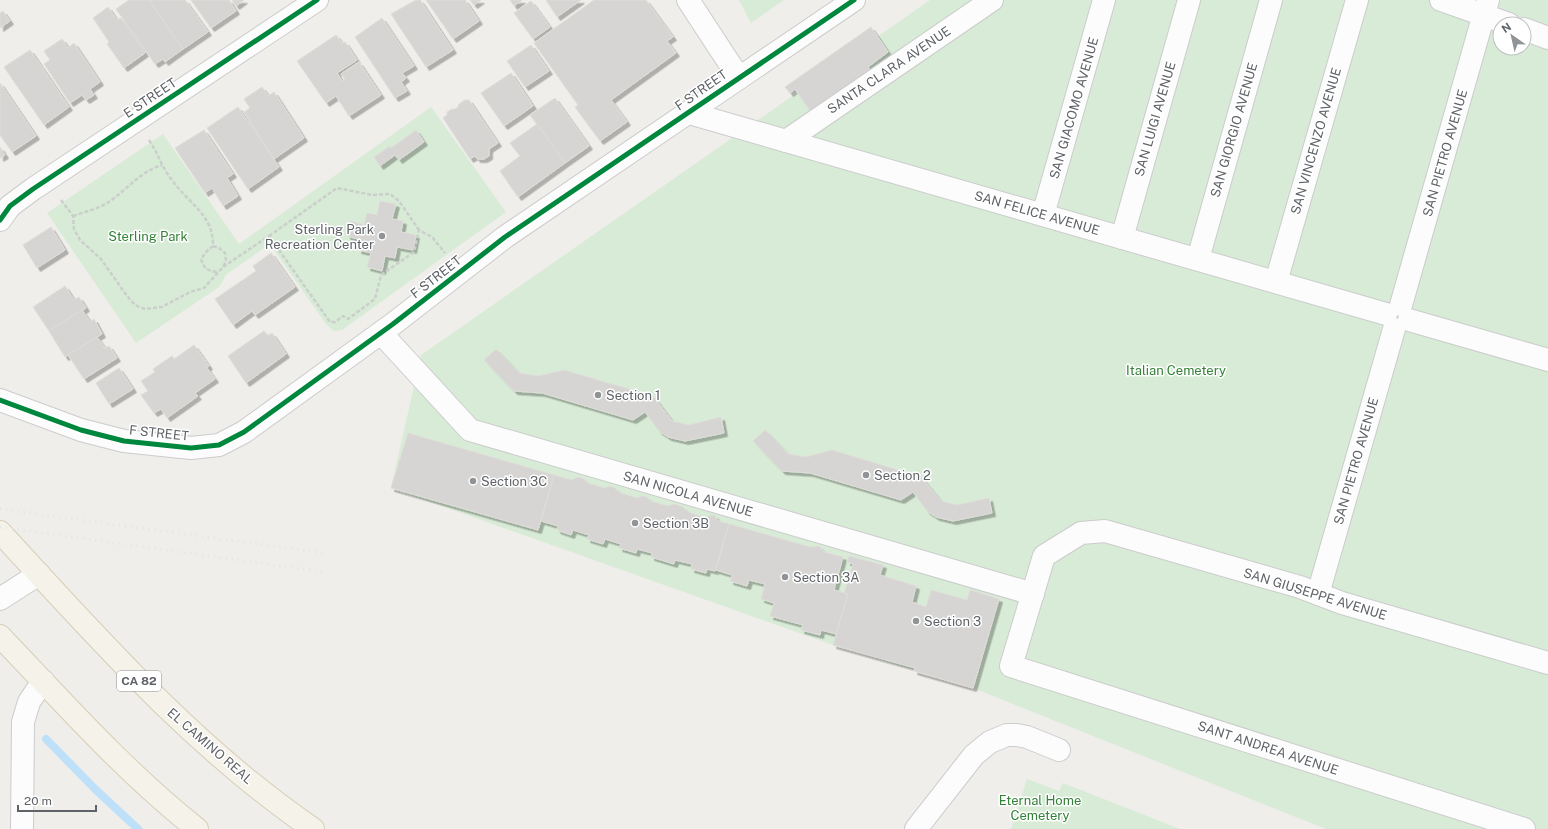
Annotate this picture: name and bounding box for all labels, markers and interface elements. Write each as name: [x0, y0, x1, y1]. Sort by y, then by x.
north arrow: [1492, 16, 1532, 56]
text: N: [1499, 20, 1513, 35]
street label: SANTA CLARA AVENUE: [825, 23, 953, 117]
street label: SAN GIACOMO AVENUE: [1047, 35, 1101, 181]
street label: SAN LUIGI AVENUE: [1131, 60, 1179, 178]
street label: SAN GIORGIO AVENUE: [1208, 61, 1260, 199]
street label: F STREET: [672, 66, 730, 113]
street label: SAN VINCENZO AVENUE: [1288, 66, 1344, 216]
street label: E STREET: [121, 75, 179, 121]
street label: SAN PIETRO AVENUE: [1420, 88, 1470, 218]
street label: SAN FELICE AVENUE: [973, 188, 1101, 238]
place label: Sterling Park Recreation Center: [265, 222, 374, 252]
park label: Sterling Park: [108, 229, 188, 244]
marker: Sterling Park Recreation Center: [377, 231, 387, 241]
street label: F STREET: [408, 252, 464, 301]
park label: Italian Cemetery: [1126, 363, 1226, 378]
place label: Section 1: [606, 388, 660, 403]
marker: Section 1: [593, 390, 603, 400]
street label: SAN PIETRO AVENUE: [1331, 396, 1381, 526]
street label: F STREET: [128, 422, 190, 444]
street label: SAN NICOLA AVENUE: [621, 468, 755, 520]
place label: Section 2: [874, 468, 931, 483]
marker: Section 2: [861, 470, 871, 480]
place label: Section 3C: [481, 474, 547, 489]
marker: Section 3C: [468, 476, 478, 486]
place label: Section 3B: [643, 516, 709, 531]
marker: Section 3B: [630, 518, 640, 528]
street label: SAN GIUSEPPE AVENUE: [1242, 565, 1388, 623]
place label: Section 3A: [793, 570, 860, 585]
marker: Section 3A: [780, 572, 790, 582]
place label: Section 3: [924, 614, 981, 629]
marker: Section 3: [911, 616, 921, 626]
road number: CA 82: [117, 671, 161, 691]
street label: EL CAMINO REAL: [164, 705, 256, 787]
street label: SANT ANDREA AVENUE: [1196, 718, 1340, 778]
scale bar: [18, 787, 96, 813]
park label: Eternal Home Cemetery: [999, 793, 1081, 823]
text: 20 m: [24, 794, 52, 808]

